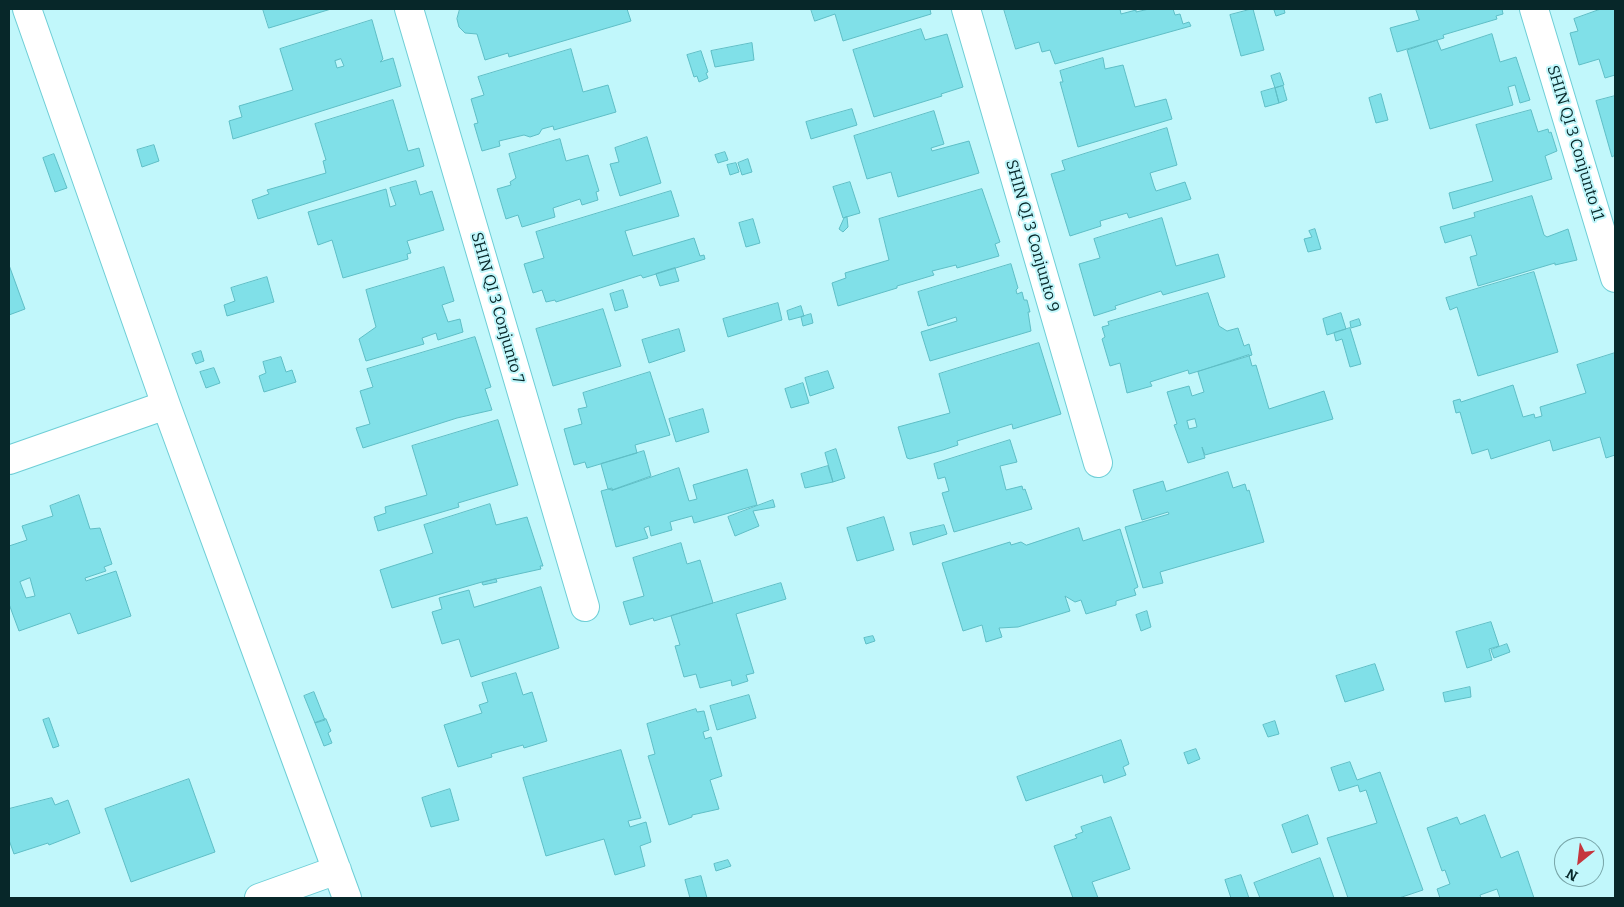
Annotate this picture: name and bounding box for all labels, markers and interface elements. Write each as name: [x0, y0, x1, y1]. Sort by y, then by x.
street label: SHIN QI 3 Conjunto 11: [1542, 63, 1608, 223]
street label: SHIN QI 3 Conjunto 9: [1001, 158, 1063, 314]
street label: SHIN QI 3 Conjunto 7: [466, 230, 528, 386]
north arrow: [1554, 837, 1604, 887]
text: N: [1563, 865, 1581, 885]

